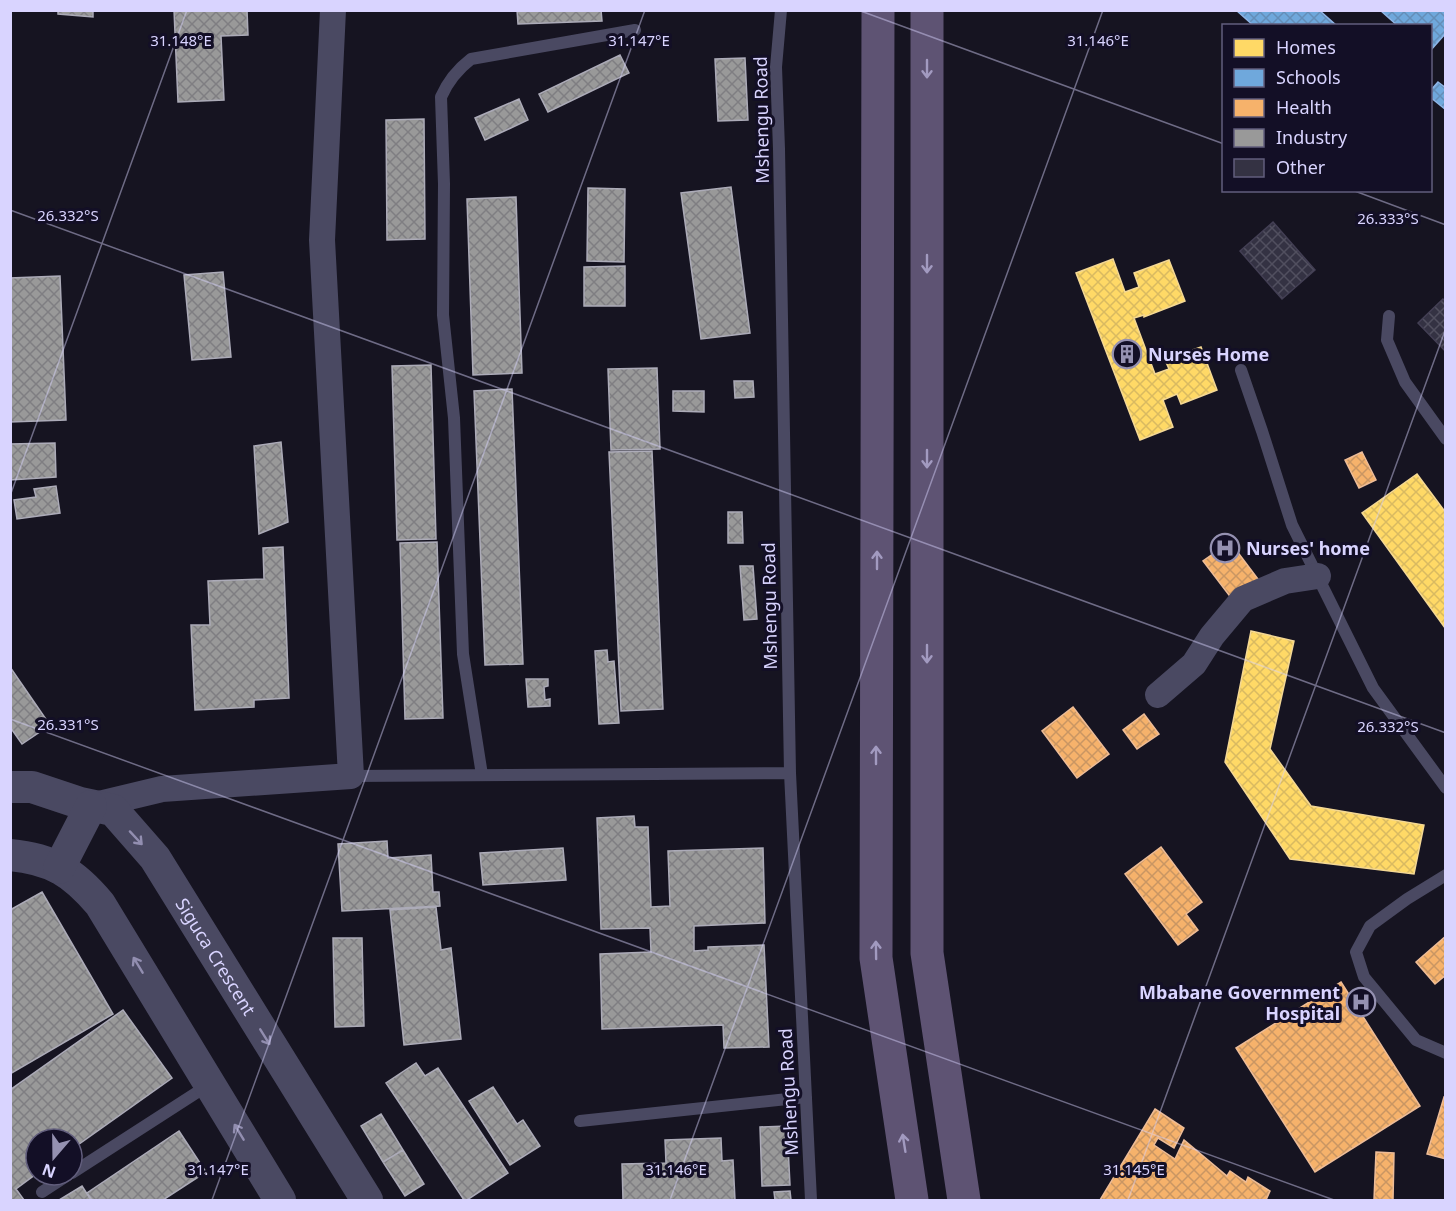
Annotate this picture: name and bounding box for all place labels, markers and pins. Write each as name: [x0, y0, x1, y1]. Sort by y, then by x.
building icon: Nurses Home: [1111, 338, 1143, 370]
place label: Nurses Home: [1148, 342, 1269, 366]
hospital icon: Nurses' home: [1209, 532, 1241, 564]
place label: Nurses' home: [1246, 536, 1370, 560]
place label: Mbabane Government Hospital: [1139, 980, 1340, 1025]
hospital icon: Mbabane Government Hospital: [1345, 986, 1377, 1018]

